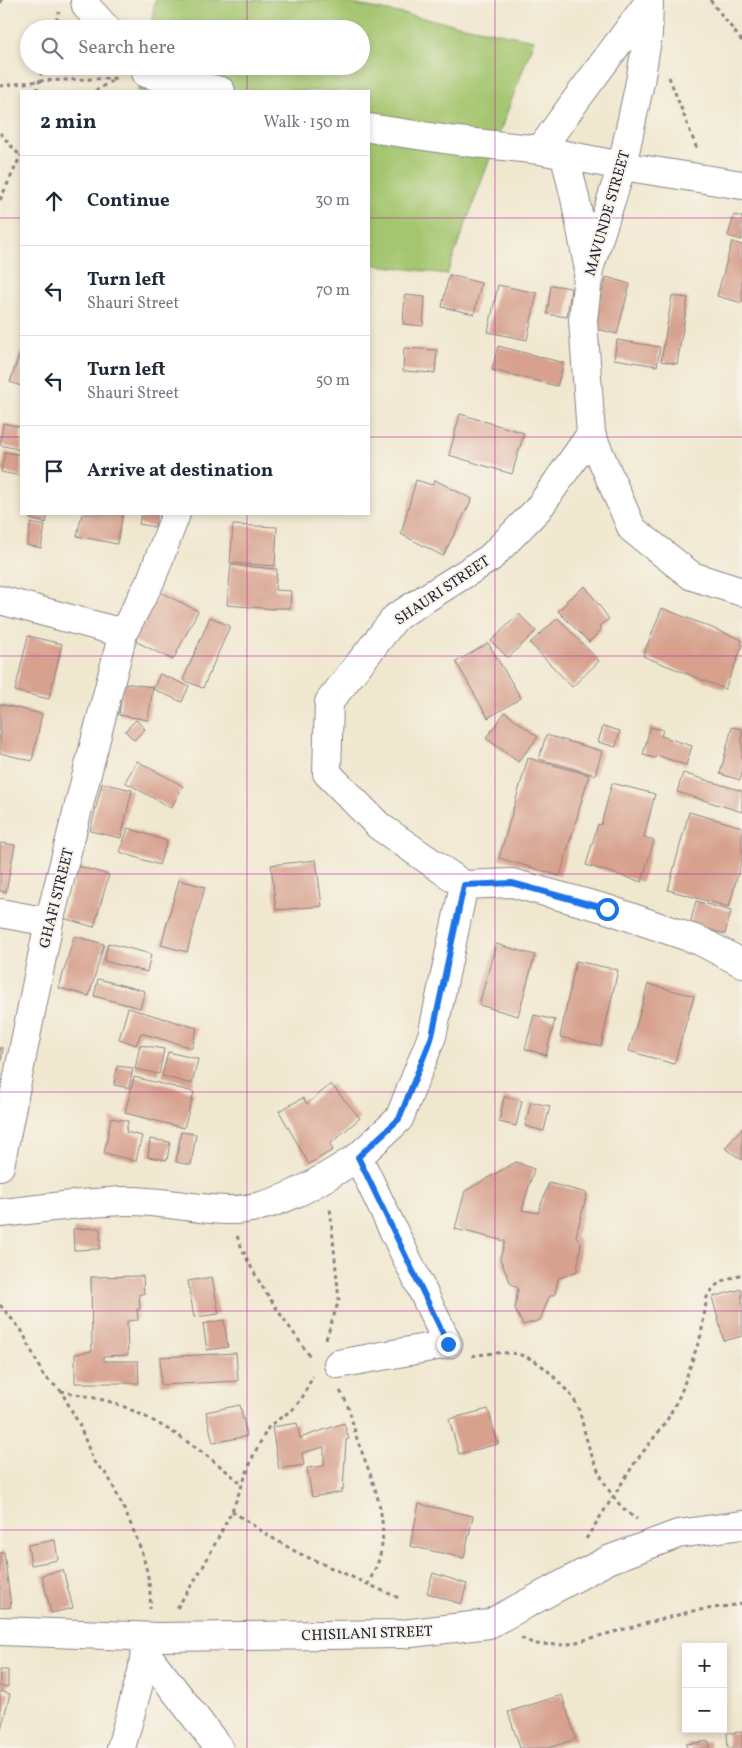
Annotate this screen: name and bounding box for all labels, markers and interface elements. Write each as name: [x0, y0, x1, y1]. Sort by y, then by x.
search box: [20, 20, 370, 75]
icon: search: [38, 34, 66, 62]
text: Search here: [78, 35, 175, 61]
text: 2 min: [40, 108, 97, 137]
text: Walk · 150 m: [264, 112, 350, 134]
street label: MAVUNDE STREET: [580, 148, 636, 279]
icon: ahead: [40, 187, 68, 215]
text: Continue: [87, 188, 170, 214]
text: 30 m: [315, 190, 350, 212]
text: Turn left: [87, 267, 166, 293]
icon: left: [40, 277, 68, 305]
text: 70 m: [316, 280, 350, 302]
text: Shauri Street: [87, 293, 179, 315]
text: Turn left: [87, 357, 166, 383]
icon: left: [40, 367, 68, 395]
text: 50 m: [316, 370, 350, 392]
text: Shauri Street: [87, 383, 179, 405]
icon: arrive: [40, 457, 68, 485]
text: Arrive at destination: [87, 458, 273, 484]
street label: SHAURI STREET: [391, 551, 495, 631]
street label: GHAFI STREET: [35, 846, 80, 951]
route start: [596, 898, 619, 921]
route end: [437, 1333, 460, 1356]
street label: CHISILANI STREET: [301, 1622, 433, 1647]
map controls: [682, 1643, 727, 1733]
button: +: [682, 1643, 727, 1688]
button: −: [682, 1688, 727, 1733]

